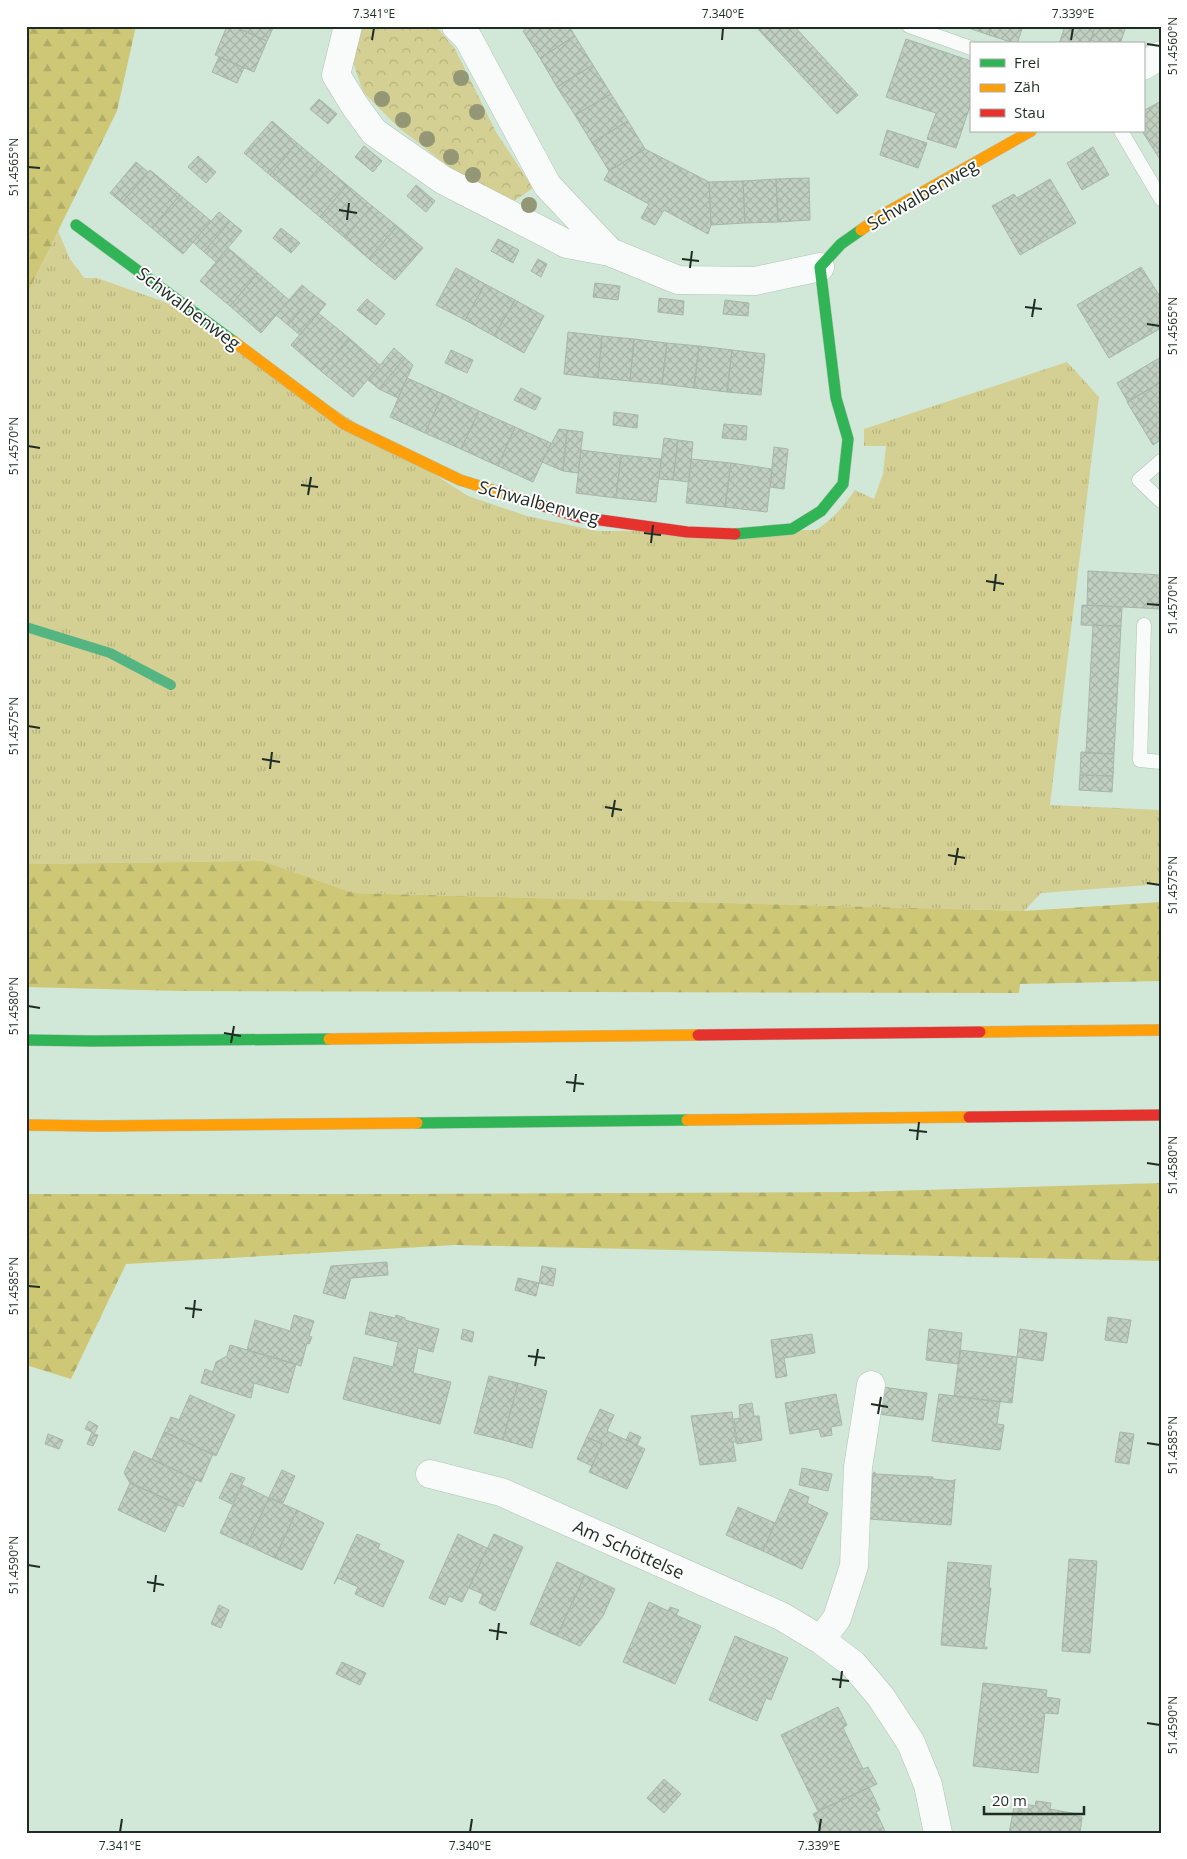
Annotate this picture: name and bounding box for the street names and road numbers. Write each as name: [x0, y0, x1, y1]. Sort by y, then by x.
street label: Schwalbenweg: [862, 152, 982, 235]
street label: Schwalbenweg: [132, 261, 246, 355]
street label: Schwalbenweg: [476, 474, 602, 530]
street label: Am Schöttelse: [570, 1514, 688, 1584]

